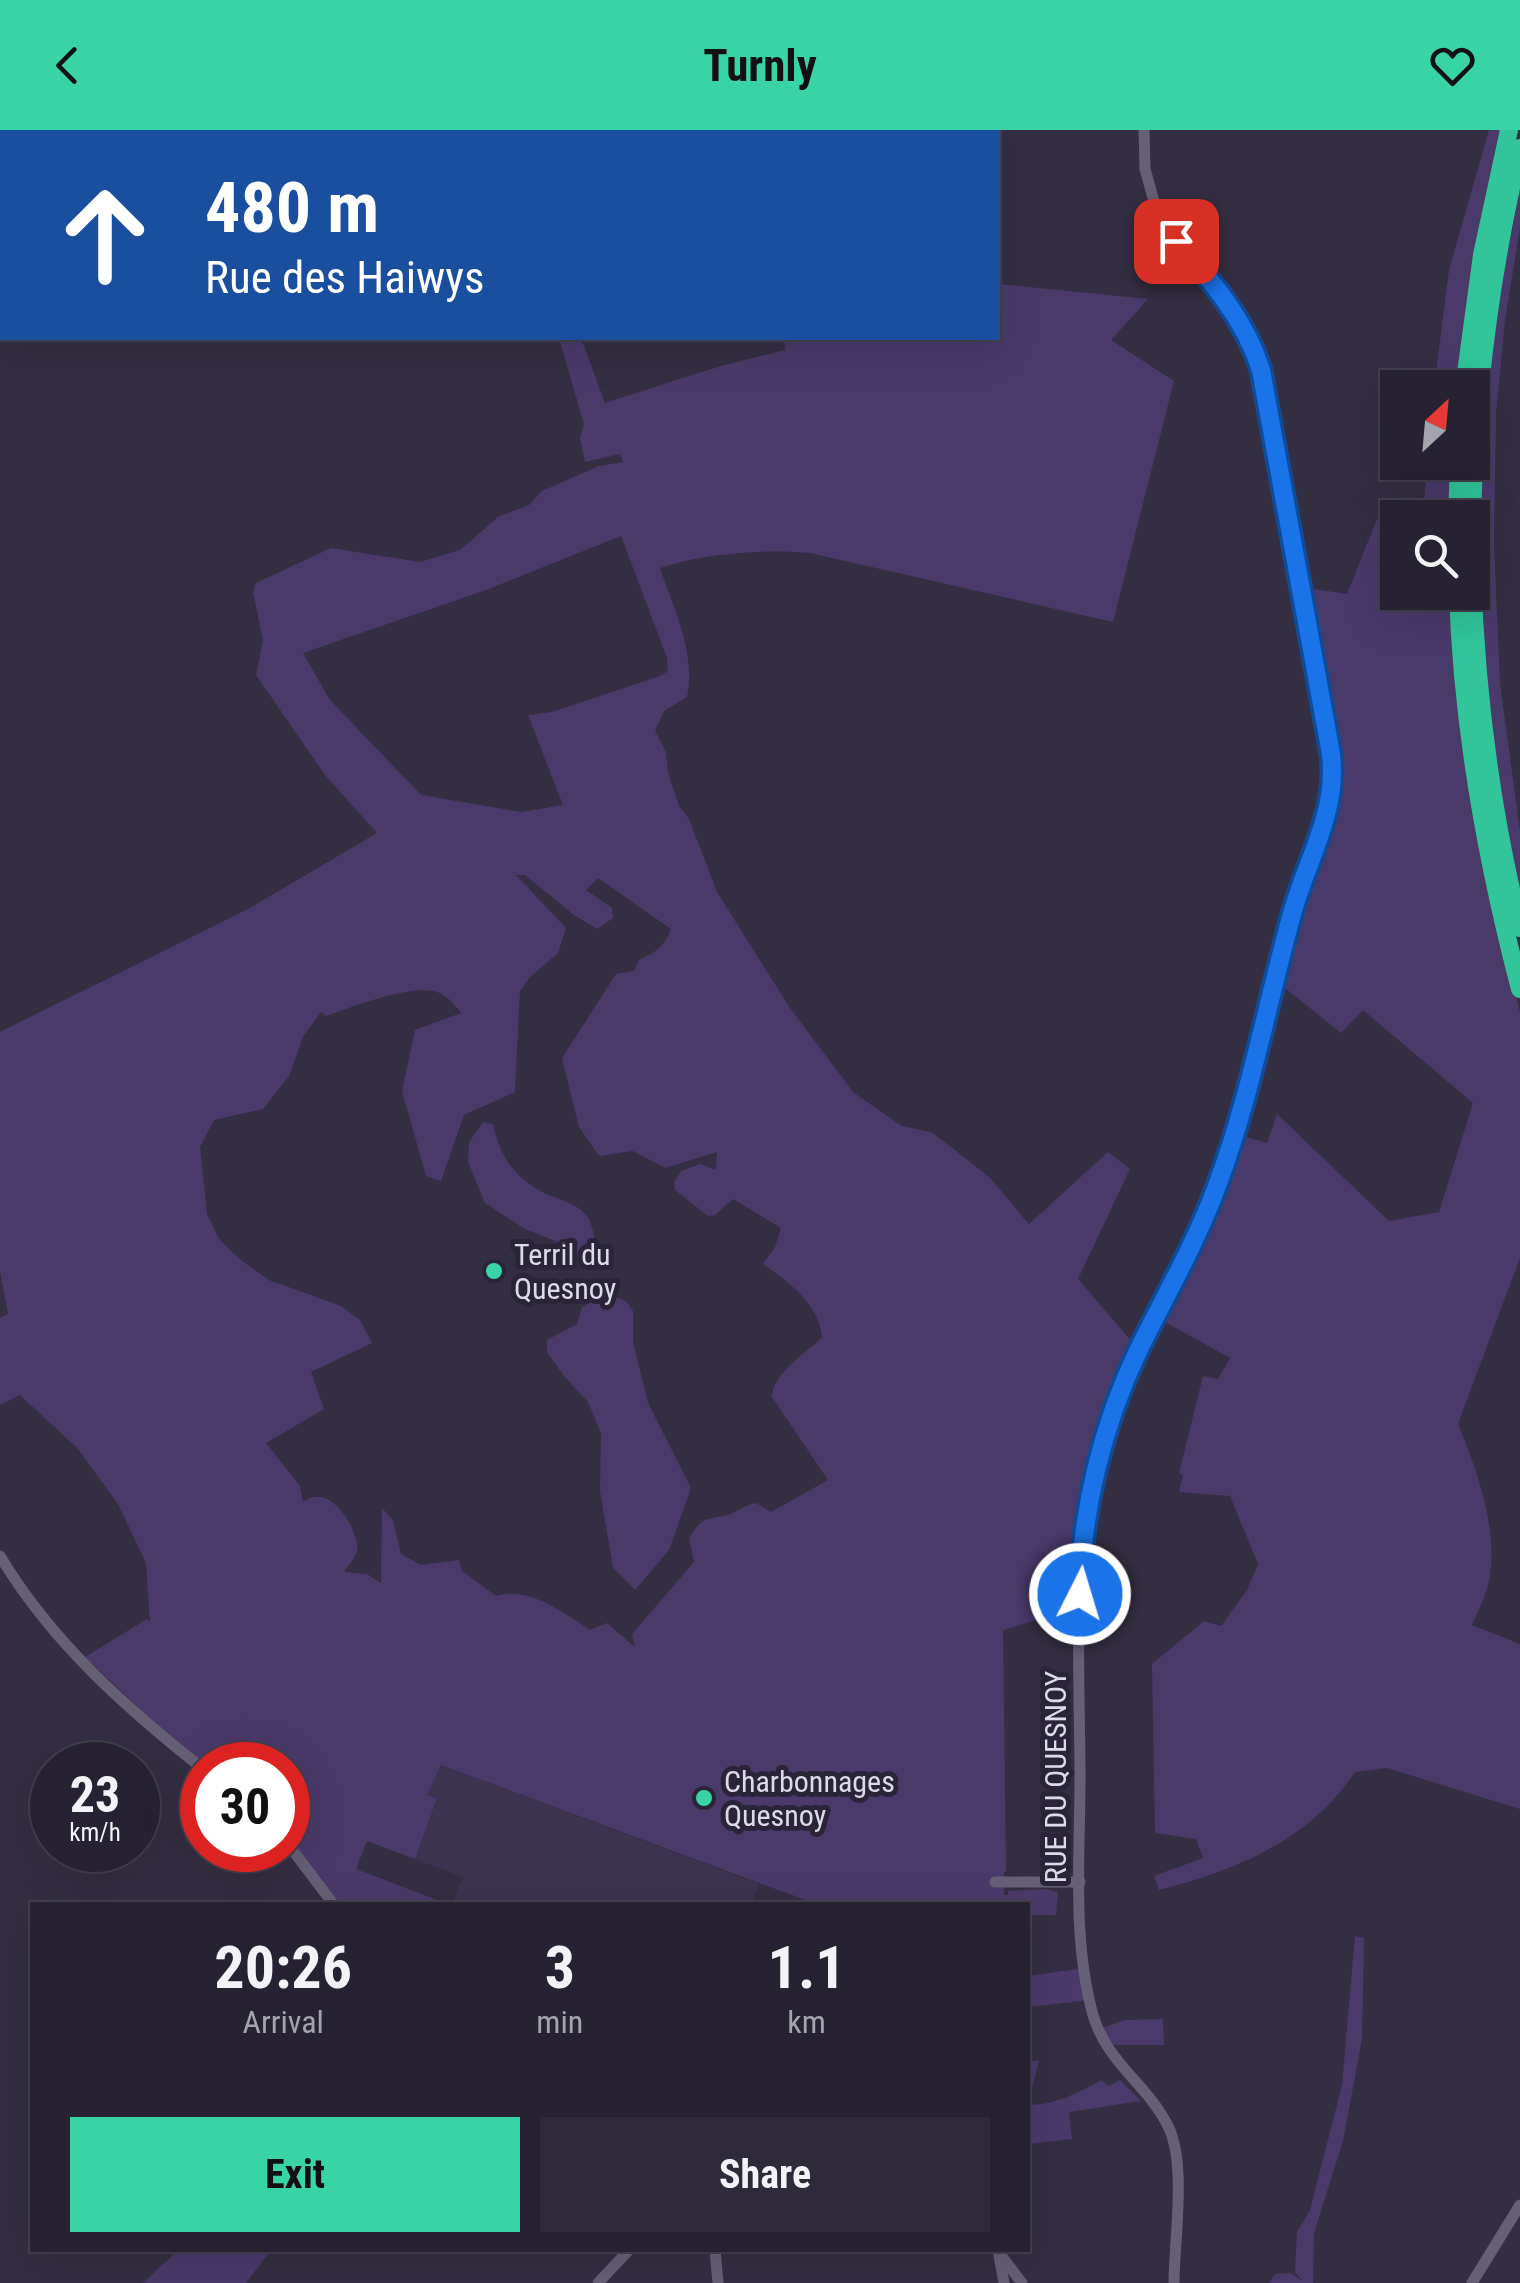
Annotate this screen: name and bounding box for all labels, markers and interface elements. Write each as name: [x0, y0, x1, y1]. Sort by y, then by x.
icon: back: [40, 38, 95, 93]
icon: heart: [1425, 38, 1480, 93]
text: Turnly: [703, 39, 817, 92]
text: 480 m: [205, 167, 379, 249]
icon: ahead: [40, 170, 170, 300]
pin: [1134, 199, 1219, 284]
icon: arrive: [1149, 214, 1204, 269]
text: Rue des Haiwys: [205, 251, 485, 304]
north arrow: [1380, 370, 1490, 480]
map controls: [1380, 370, 1490, 610]
button: search: [1380, 500, 1490, 610]
place label: Terril du Quesnoy: [514, 1237, 616, 1306]
marker: Terril du Quesnoy: [483, 1260, 505, 1282]
position arrow: [1028, 1542, 1132, 1646]
street label: RUE DU QUESNOY: [1038, 1671, 1073, 1883]
speed limit sign: 30: [180, 1742, 310, 1872]
place label: Charbonnages Quesnoy: [724, 1764, 895, 1833]
text: 23: [70, 1766, 120, 1824]
marker: Charbonnages Quesnoy: [693, 1787, 715, 1809]
text: km/h: [69, 1818, 121, 1847]
text: 20:26: [214, 1932, 352, 2003]
text: 3: [545, 1932, 575, 2003]
text: 1.1: [768, 1932, 846, 2003]
text: Arrival: [242, 2003, 324, 2041]
text: min: [536, 2003, 583, 2041]
text: km: [787, 2003, 826, 2041]
button: Exit: [70, 2117, 520, 2232]
button: Share: [540, 2117, 990, 2232]

